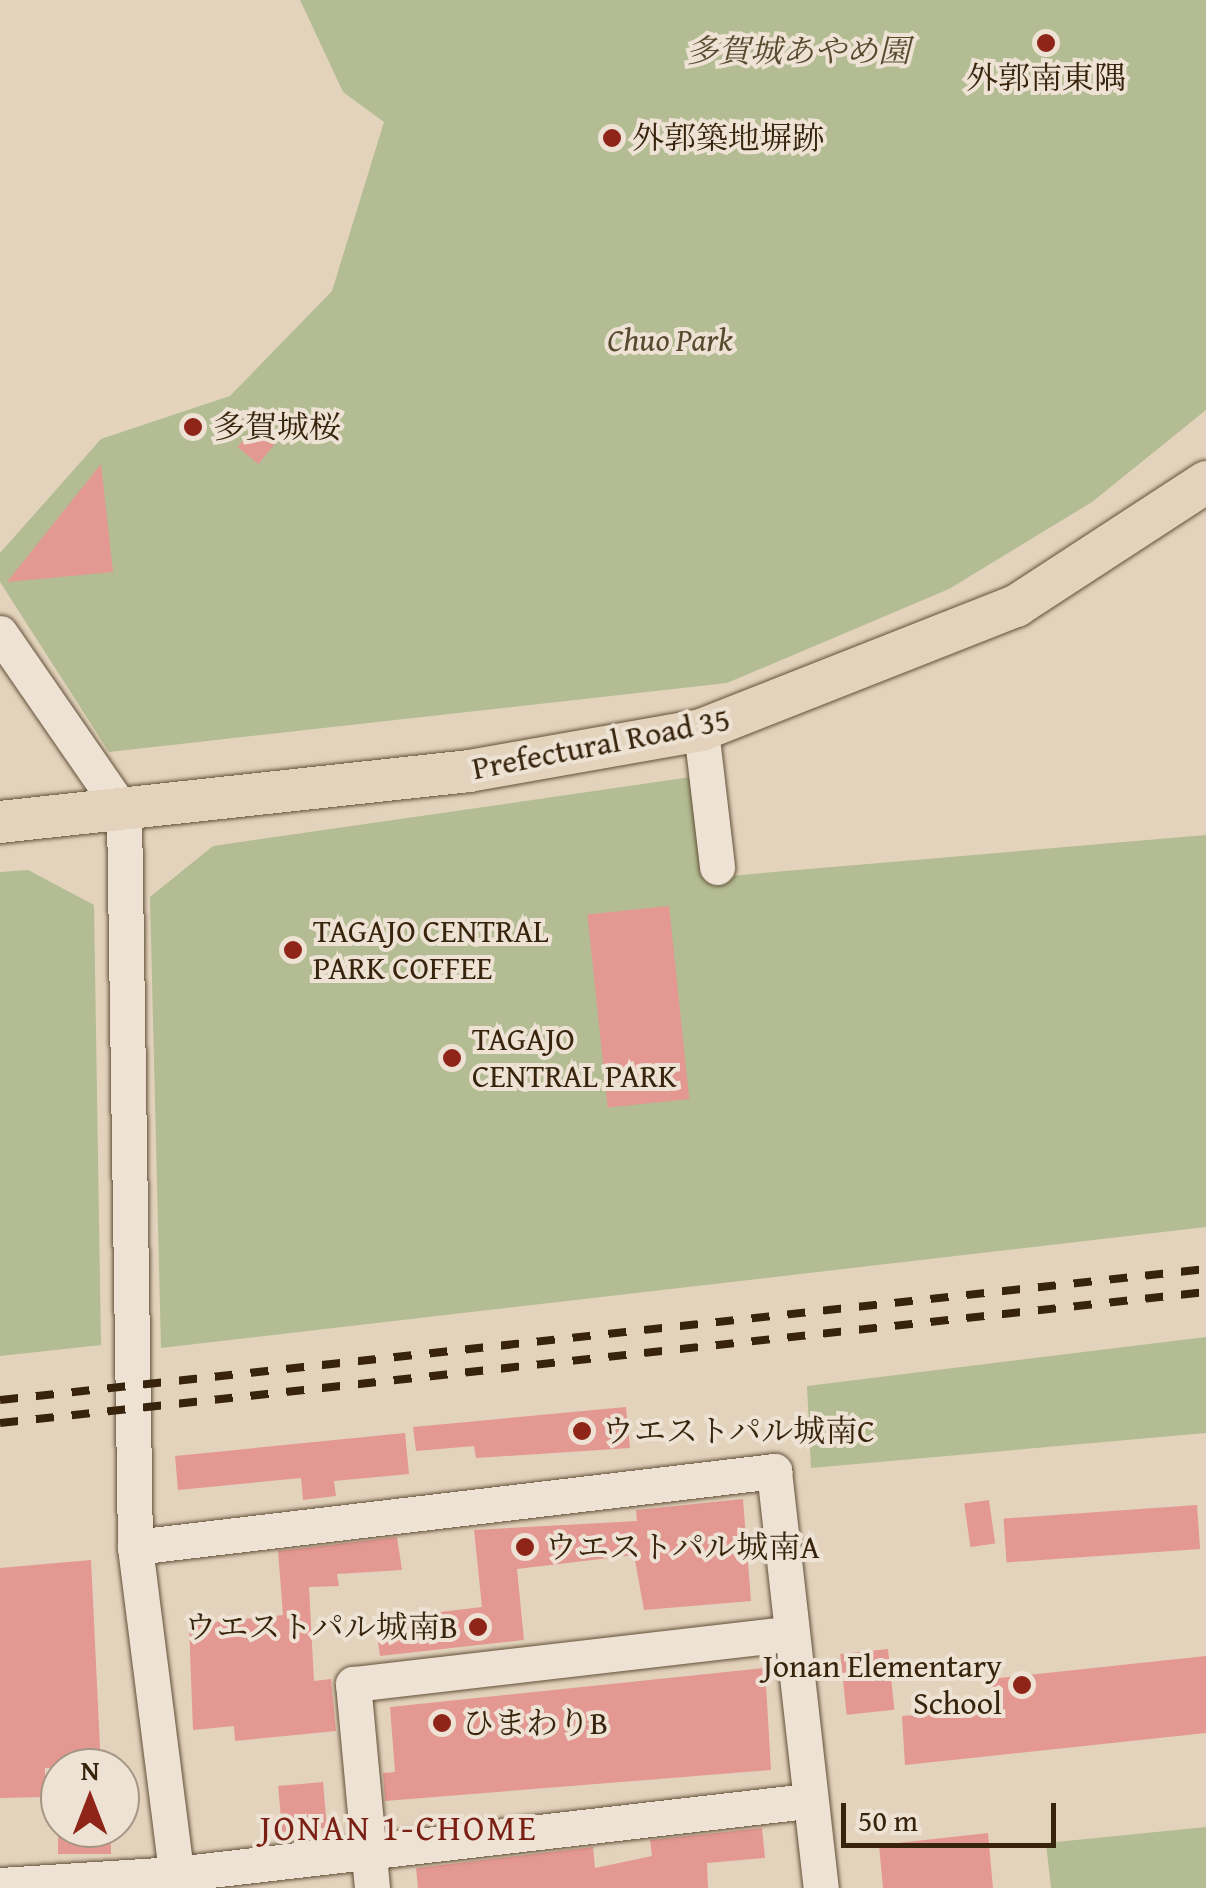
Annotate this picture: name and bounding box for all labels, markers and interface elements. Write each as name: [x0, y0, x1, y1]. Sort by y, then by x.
park label: 多賀城あやめ園: [686, 32, 910, 70]
marker: 外郭南東隅: [1035, 32, 1057, 54]
place label: 外郭南東隅: [966, 59, 1126, 97]
place label: 外郭築地塀跡: [632, 119, 824, 157]
marker: 外郭築地塀跡: [601, 127, 623, 149]
park label: Chuo Park: [607, 321, 733, 359]
place label: 多賀城桜: [213, 408, 341, 446]
marker: 多賀城桜: [182, 416, 204, 438]
street label: Prefectural Road 35: [469, 700, 733, 788]
place label: TAGAJO CENTRAL PARK COFFEE: [313, 913, 549, 988]
marker: TAGAJO CENTRAL PARK COFFEE: [282, 939, 304, 961]
place label: TAGAJO CENTRAL PARK: [472, 1021, 677, 1096]
marker: TAGAJO CENTRAL PARK: [441, 1047, 463, 1069]
place label: ウエストパル城南C: [602, 1412, 875, 1450]
marker: ウエストパル城南C: [571, 1420, 593, 1442]
place label: ウエストパル城南A: [545, 1528, 820, 1566]
marker: ウエストパル城南A: [514, 1536, 536, 1558]
place label: ウエストパル城南B: [184, 1608, 458, 1646]
marker: ウエストパル城南B: [467, 1616, 489, 1638]
place label: Jonan Elementary School: [763, 1648, 1002, 1723]
marker: Jonan Elementary School: [1011, 1674, 1033, 1696]
place label: ひまわりB: [462, 1704, 608, 1742]
marker: ひまわりB: [431, 1712, 453, 1734]
north arrow: [40, 1748, 140, 1848]
text: N: [81, 1749, 99, 1790]
scale bar: [846, 1783, 1061, 1845]
text: 50 m: [858, 1798, 918, 1842]
district label: JONAN 1-CHOME: [260, 1807, 538, 1849]

